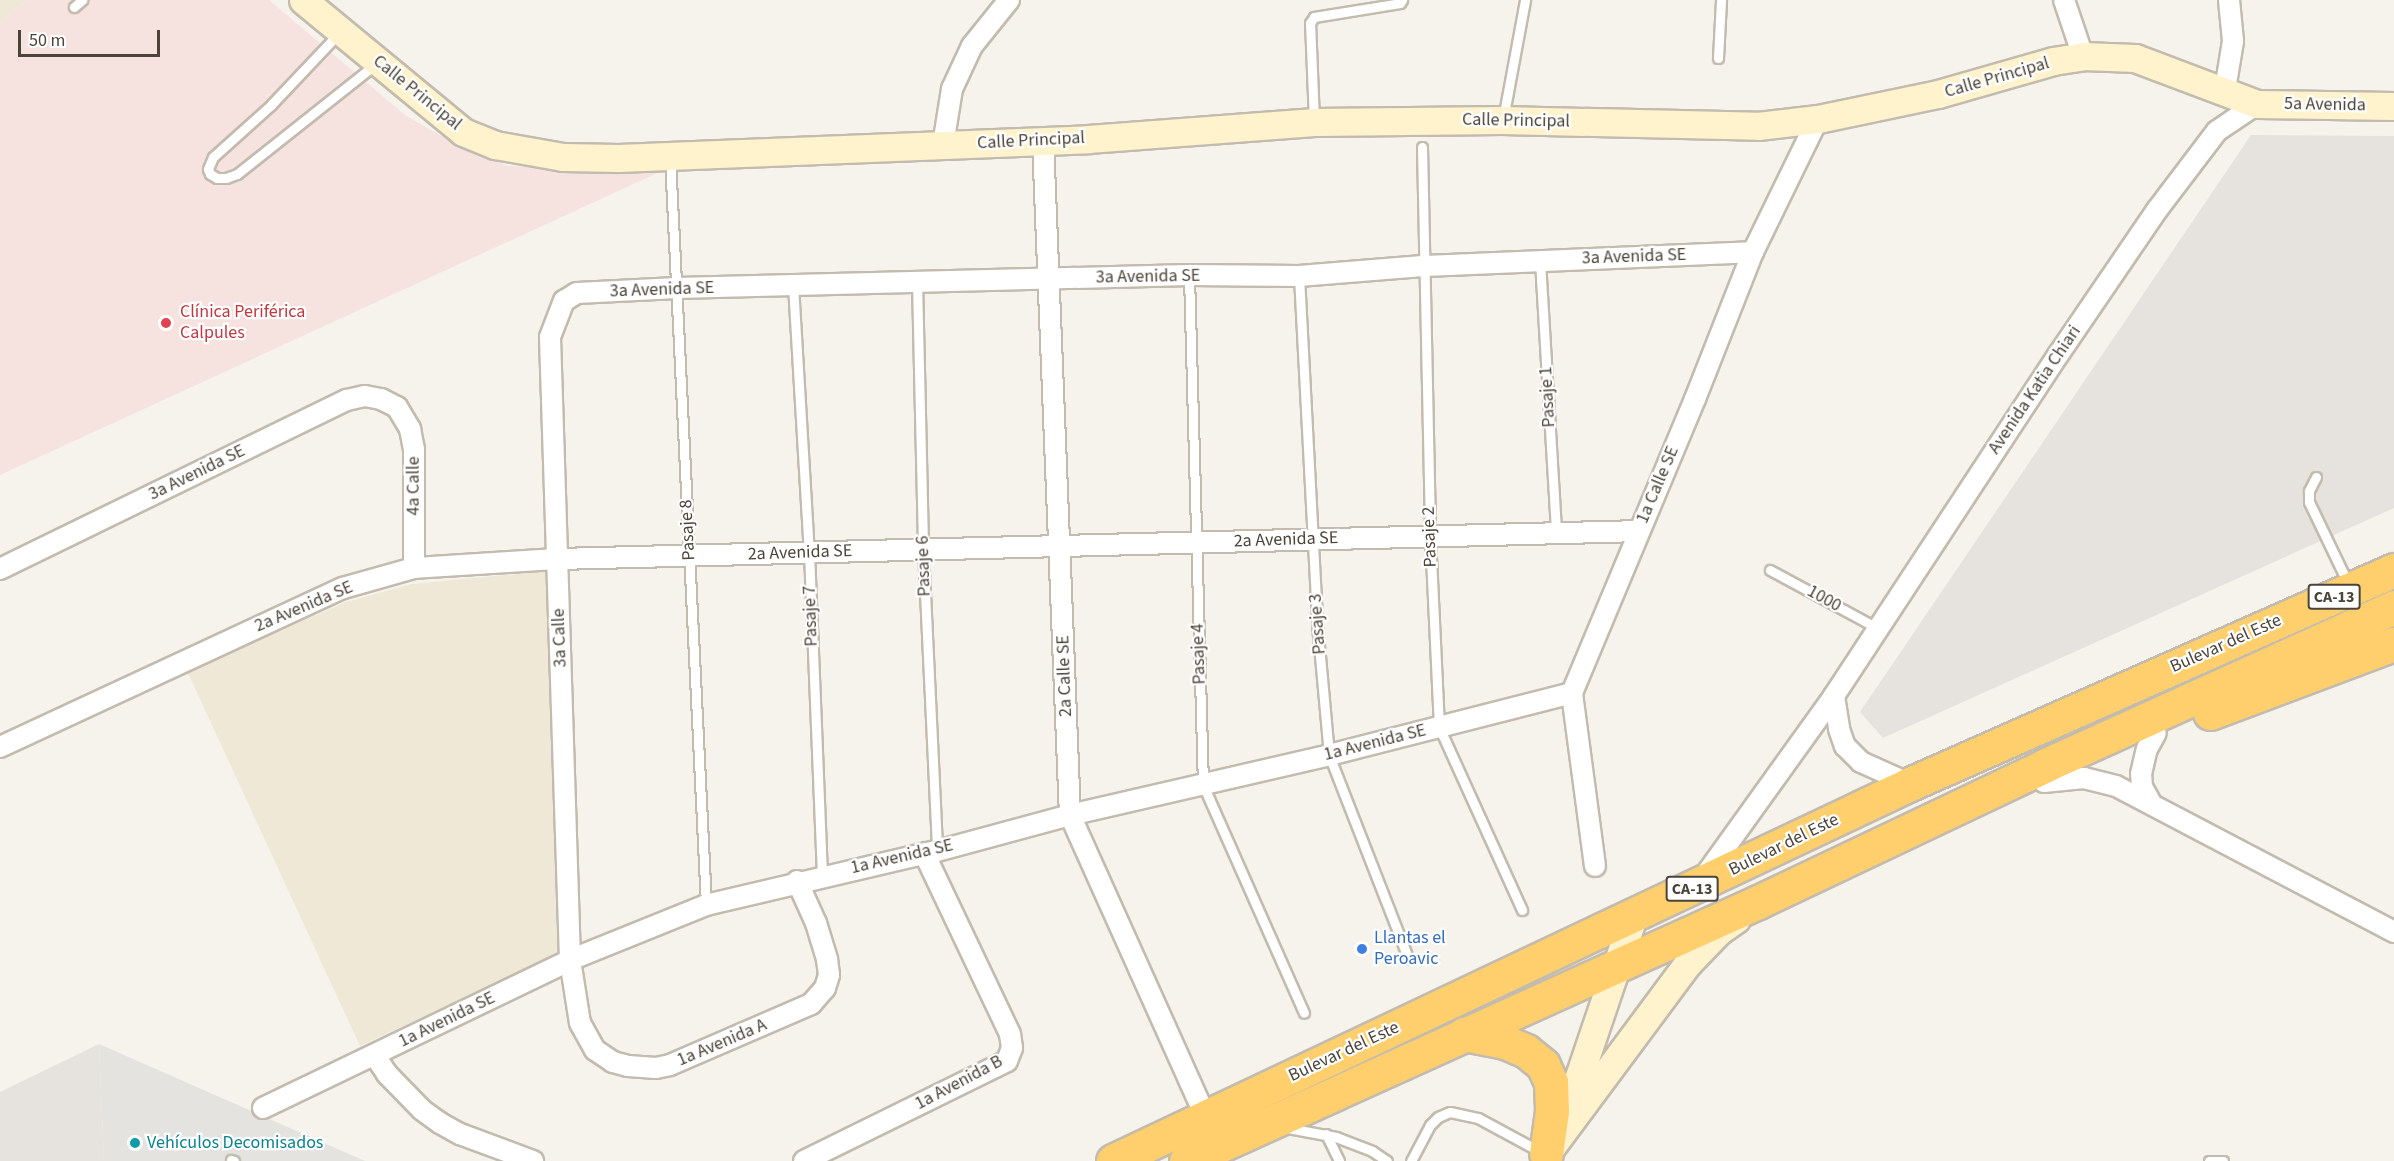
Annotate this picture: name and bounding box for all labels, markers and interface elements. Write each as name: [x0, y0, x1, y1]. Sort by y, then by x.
scale bar: [21, 18, 164, 56]
text: 50 m: [29, 28, 65, 53]
street label: Calle Principal: [368, 51, 466, 135]
street label: Calle Principal: [1942, 53, 2052, 103]
street label: 5a Avenida: [2284, 93, 2366, 117]
street label: Calle Principal: [1462, 109, 1570, 133]
street label: Calle Principal: [977, 127, 1085, 155]
street label: 3a Avenida SE: [1581, 244, 1687, 270]
street label: 3a Avenida SE: [1096, 265, 1200, 289]
street label: 3a Avenida SE: [609, 277, 715, 303]
place label: Clínica Periférica Calpules: [180, 302, 305, 344]
marker: Clínica Periférica Calpules: [157, 314, 175, 332]
street label: Avenida Katia Chiari: [1984, 322, 2086, 458]
street label: Pasaje 1: [1536, 366, 1560, 428]
street label: 3a Avenida SE: [145, 440, 249, 506]
street label: 1a Calle SE: [1632, 443, 1684, 527]
street label: 4a Calle: [403, 456, 425, 516]
street label: Pasaje 8: [676, 499, 700, 561]
street label: Pasaje 2: [1418, 506, 1442, 568]
street label: 2a Avenida SE: [1233, 527, 1339, 553]
street label: Pasaje 6: [912, 535, 936, 597]
street label: 2a Avenida SE: [747, 540, 853, 566]
street label: 2a Avenida SE: [252, 577, 356, 637]
street label: 1000: [1803, 581, 1845, 617]
road number: CA-13: [2307, 584, 2361, 610]
street label: Pasaje 7: [799, 585, 823, 647]
street label: Pasaje 3: [1305, 593, 1331, 655]
street label: 3a Calle: [548, 608, 572, 668]
street label: Bulevar del Este: [2167, 610, 2285, 678]
street label: Pasaje 4: [1187, 623, 1211, 685]
street label: 2a Calle SE: [1053, 635, 1077, 717]
street label: 1a Avenida SE: [1322, 720, 1428, 766]
street label: Bulevar del Este: [1726, 809, 1842, 881]
street label: 1a Avenida SE: [849, 835, 955, 879]
road number: CA-13: [1665, 876, 1719, 902]
place label: Llantas el Peroavic: [1374, 928, 1446, 970]
marker: Llantas el Peroavic: [1355, 942, 1369, 956]
street label: 1a Avenida SE: [395, 987, 499, 1053]
street label: 1a Avenida A: [674, 1014, 770, 1072]
street label: Bulevar del Este: [1285, 1017, 1403, 1087]
street label: 1a Avenida B: [912, 1051, 1006, 1115]
place label: Vehículos Decomisados: [147, 1132, 323, 1154]
marker: Vehículos Decomisados: [128, 1136, 142, 1150]

